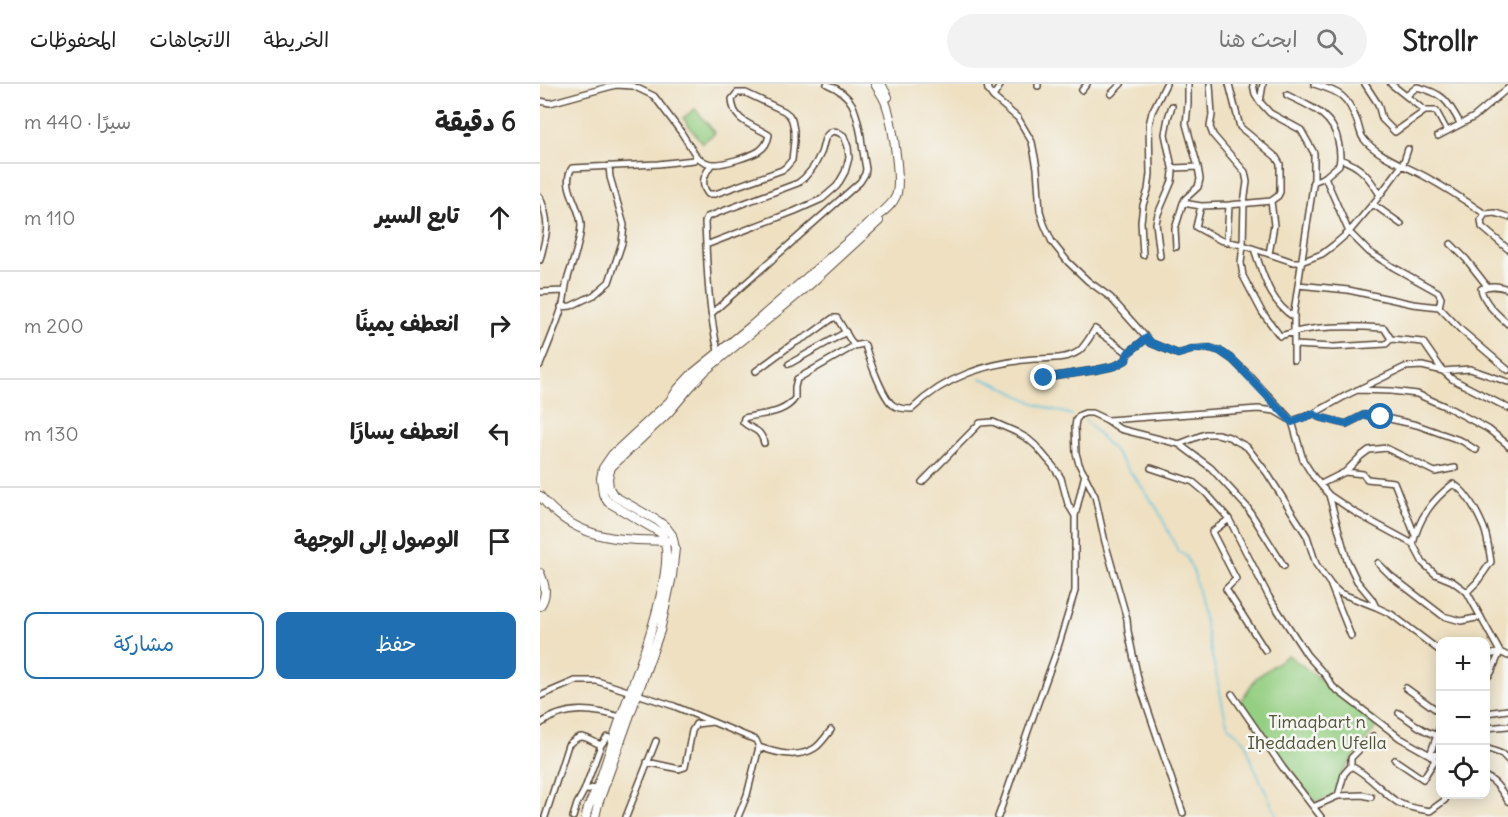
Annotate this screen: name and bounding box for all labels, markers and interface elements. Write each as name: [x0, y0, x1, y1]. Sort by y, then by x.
search box: [947, 14, 1367, 68]
text: Strollr: [1403, 23, 1478, 59]
text: ابحث هنا: [1219, 25, 1298, 53]
icon: search: [1313, 25, 1346, 58]
text: المحفوظات: [30, 26, 116, 53]
text: الاتجاهات: [149, 26, 231, 53]
text: الخريطة: [264, 26, 329, 53]
text: 6 دقيقة: [435, 105, 516, 138]
text: سيرًا · 440 m: [24, 109, 131, 134]
text: تابع السير: [375, 201, 459, 229]
icon: ahead: [483, 201, 516, 234]
text: 110 m: [24, 205, 75, 230]
text: انعطف يمينًا: [356, 309, 459, 337]
icon: right: [483, 309, 516, 342]
text: 200 m: [24, 313, 84, 338]
route end: [1030, 364, 1056, 390]
route start: [1367, 403, 1393, 429]
text: انعطف يسارًا: [350, 417, 459, 445]
icon: left: [483, 417, 516, 450]
text: 130 m: [24, 421, 79, 446]
text: الوصول إلى الوجهة: [294, 525, 459, 553]
icon: arrive: [483, 525, 516, 558]
button: مشاركة: [24, 612, 264, 679]
button: حفظ: [276, 612, 516, 679]
map controls: [1436, 637, 1490, 799]
button: +: [1436, 637, 1490, 691]
button: −: [1436, 691, 1490, 745]
park label: Timaqbart n Iḥeddaden Ufella: [1247, 710, 1387, 754]
button: locate: [1436, 745, 1490, 799]

